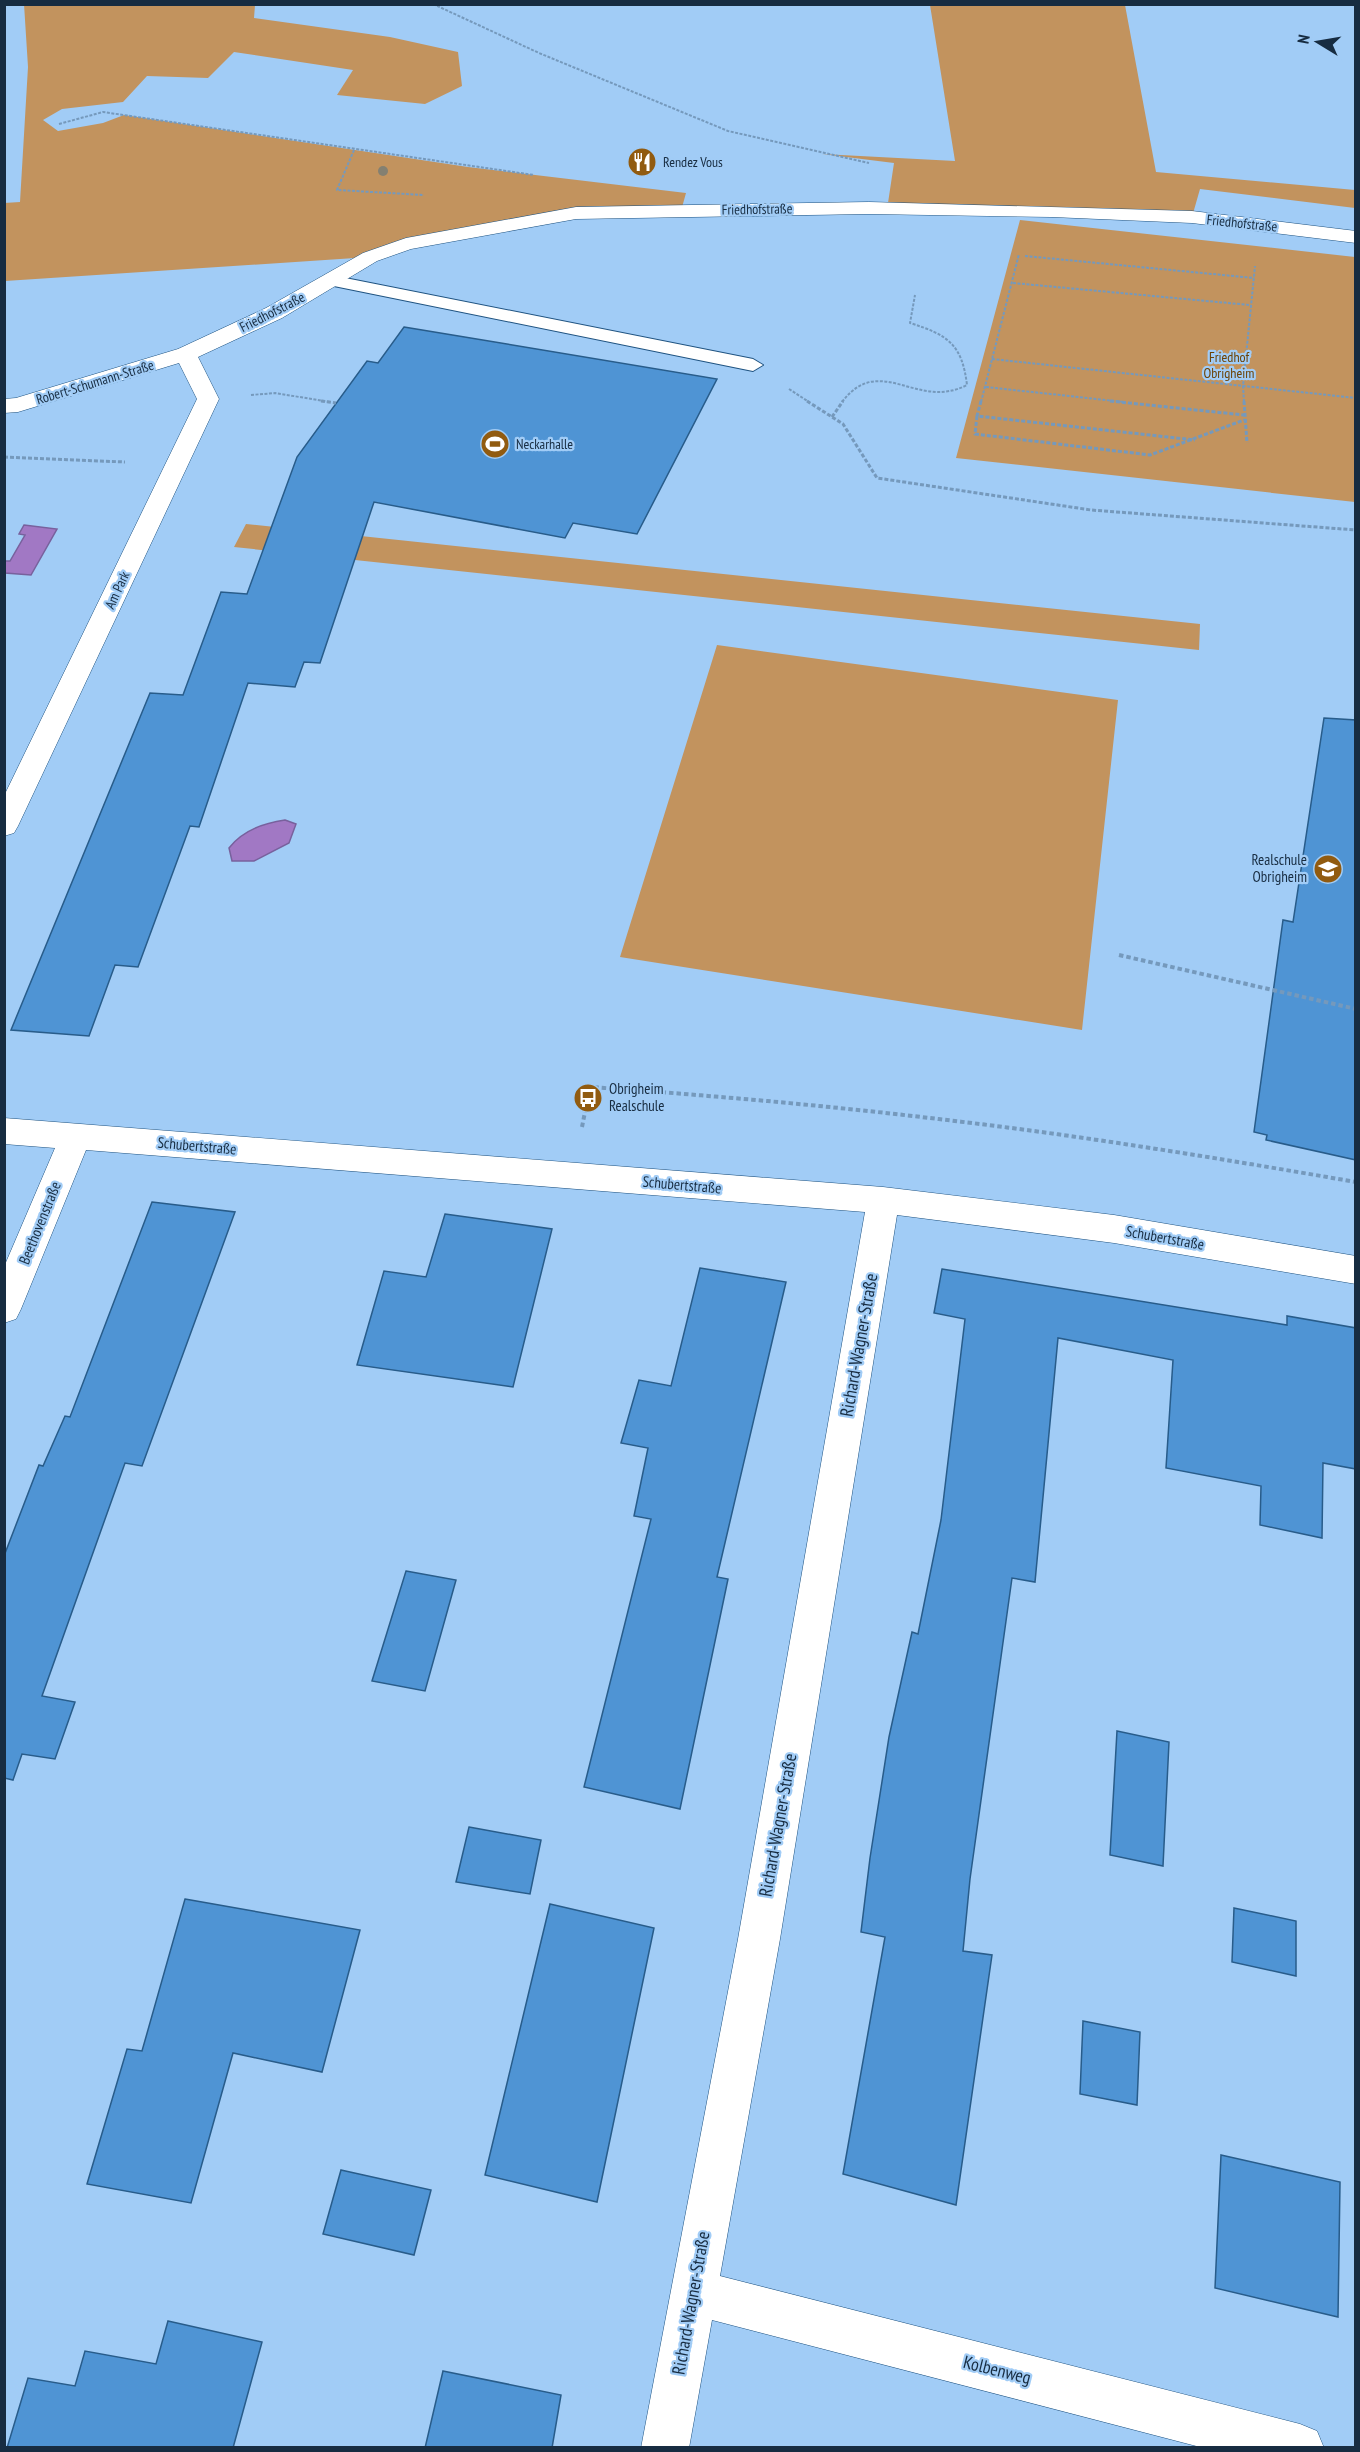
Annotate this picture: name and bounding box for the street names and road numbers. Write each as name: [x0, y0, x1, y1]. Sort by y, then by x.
street label: Friedhofstraße: [721, 199, 793, 219]
street label: Friedhofstraße: [1206, 210, 1278, 236]
street label: Friedhofstraße: [236, 288, 308, 336]
street label: Robert-Schumann-Straße: [34, 355, 156, 408]
street label: Am Park: [100, 568, 134, 612]
street label: Schubertstraße: [157, 1133, 237, 1158]
street label: Schubertstraße: [642, 1172, 722, 1197]
street label: Beethovenstraße: [14, 1179, 65, 1267]
street label: Schubertstraße: [1125, 1221, 1206, 1254]
street label: Richard-Wagner-Straße: [835, 1272, 882, 1418]
street label: Richard-Wagner-Straße: [754, 1752, 801, 1898]
street label: Richard-Wagner-Straße: [667, 2230, 714, 2376]
street label: Kolbenweg: [961, 2350, 1033, 2389]

